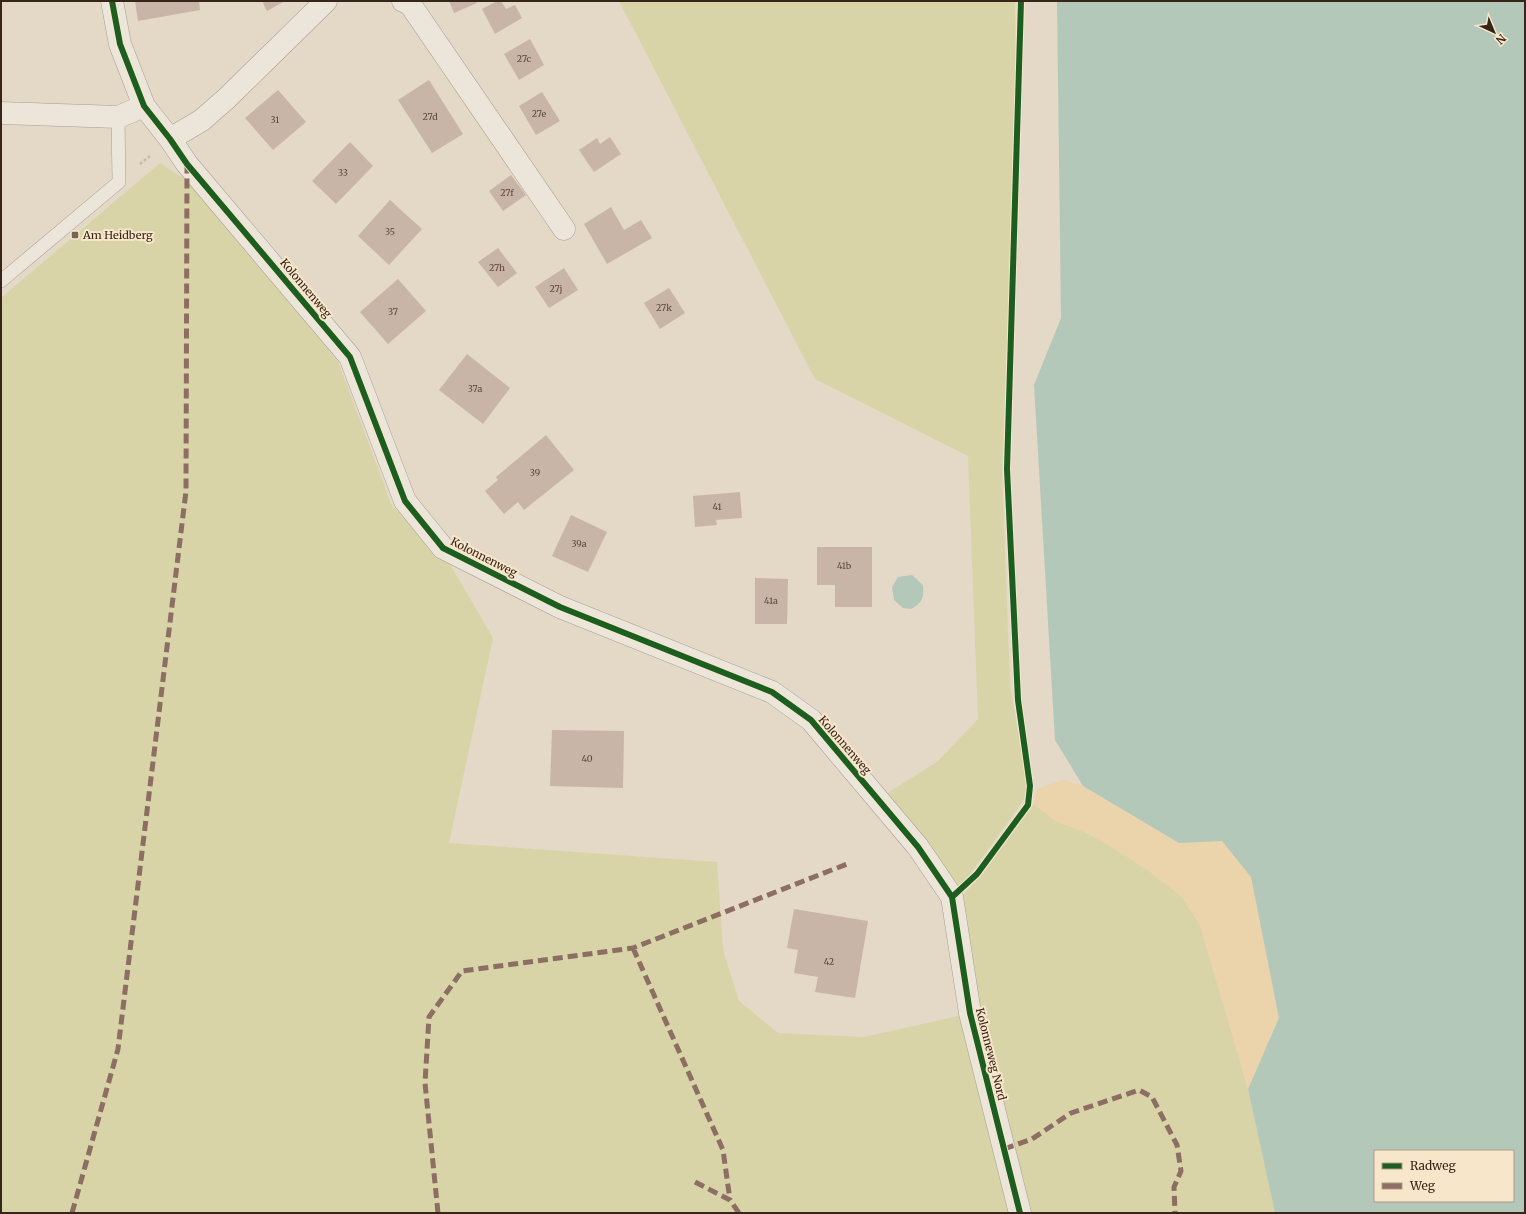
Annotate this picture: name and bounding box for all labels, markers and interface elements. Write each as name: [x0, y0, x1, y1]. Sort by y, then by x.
north arrow: [1474, 12, 1514, 52]
text: N: [1493, 31, 1509, 47]
house number: 27c: [517, 53, 532, 64]
house number: 27e: [532, 108, 547, 119]
house number: 27d: [422, 111, 438, 122]
house number: 31: [271, 114, 279, 125]
house number: 33: [338, 167, 348, 178]
house number: 27f: [500, 187, 514, 198]
house number: 35: [385, 226, 395, 237]
place label: Am Heidberg: [82, 228, 153, 242]
marker: Am Heidberg: [70, 230, 80, 240]
street label: Kolonnenweg: [277, 256, 335, 321]
house number: 27h: [489, 262, 505, 273]
house number: 27j: [550, 283, 563, 294]
house number: 27k: [656, 302, 672, 313]
house number: 37: [388, 306, 398, 317]
house number: 37a: [468, 383, 482, 394]
house number: 39: [530, 467, 540, 478]
house number: 41: [713, 501, 721, 512]
street label: Kolonnenweg: [448, 534, 520, 580]
house number: 39a: [571, 538, 587, 549]
house number: 41b: [837, 560, 852, 571]
house number: 41a: [764, 595, 778, 606]
street label: Kolonnenweg: [816, 713, 874, 777]
house number: 40: [581, 753, 593, 764]
house number: 42: [824, 956, 834, 967]
street label: Kolonneweg Nord: [973, 1006, 1009, 1102]
legend: [1374, 1150, 1514, 1202]
text: Radweg: [1410, 1158, 1456, 1173]
text: Weg: [1409, 1178, 1436, 1193]

